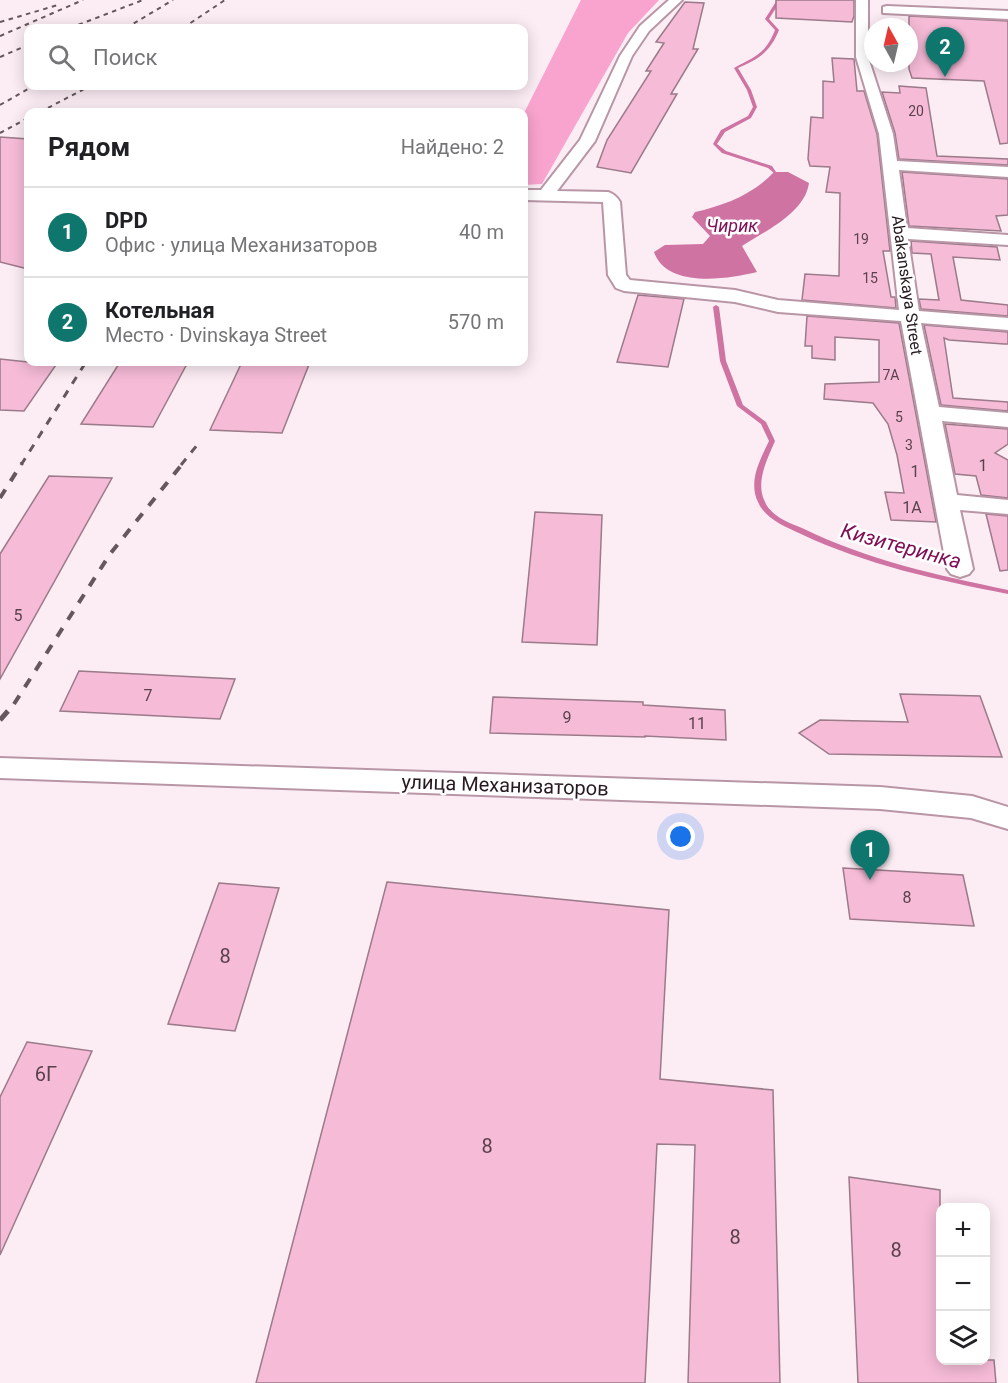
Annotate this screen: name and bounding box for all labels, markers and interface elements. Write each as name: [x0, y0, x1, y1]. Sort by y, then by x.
north arrow: [864, 18, 918, 72]
search box: [24, 24, 528, 90]
pin: 2: [926, 28, 964, 77]
icon: search: [45, 41, 78, 74]
text: Поиск: [93, 45, 157, 70]
house number: 20: [908, 103, 924, 119]
text: Рядом: [48, 132, 130, 162]
text: Найдено: 2: [401, 135, 504, 159]
text: DPD: [105, 208, 148, 233]
street label: Abakanskaya Street: [888, 214, 926, 356]
water label: Чирик: [706, 215, 758, 236]
text: 1: [62, 220, 73, 244]
text: 40 m: [459, 220, 504, 244]
house number: 19: [853, 231, 869, 247]
text: Офис · улица Механизаторов: [105, 233, 378, 257]
house number: 15: [862, 270, 878, 286]
text: Котельная: [105, 298, 215, 323]
text: 2: [62, 310, 73, 334]
text: 570 m: [448, 310, 504, 334]
text: Место · Dvinskaya Street: [105, 323, 327, 347]
house number: 7А: [882, 367, 900, 383]
house number: 5: [895, 409, 903, 425]
house number: 3: [905, 437, 913, 453]
house number: 1: [979, 456, 988, 475]
house number: 1: [911, 462, 920, 481]
house number: 1А: [902, 498, 922, 517]
water label: Кизитеринка: [838, 518, 964, 574]
house number: 5: [14, 606, 23, 625]
house number: 7: [144, 686, 153, 705]
house number: 9: [563, 708, 572, 727]
house number: 11: [688, 714, 706, 733]
street label: улица Механизаторов: [401, 769, 609, 801]
your location: [666, 822, 695, 851]
pin: 1: [850, 830, 890, 880]
house number: 8: [903, 888, 912, 907]
house number: 8: [219, 944, 231, 968]
house number: 6Г: [35, 1062, 57, 1086]
house number: 8: [481, 1134, 493, 1158]
map controls: [936, 1203, 990, 1365]
button: +: [936, 1203, 990, 1257]
house number: 8: [729, 1225, 741, 1249]
house number: 8: [890, 1238, 902, 1262]
button: −: [936, 1257, 990, 1311]
button: layers: [936, 1311, 990, 1365]

